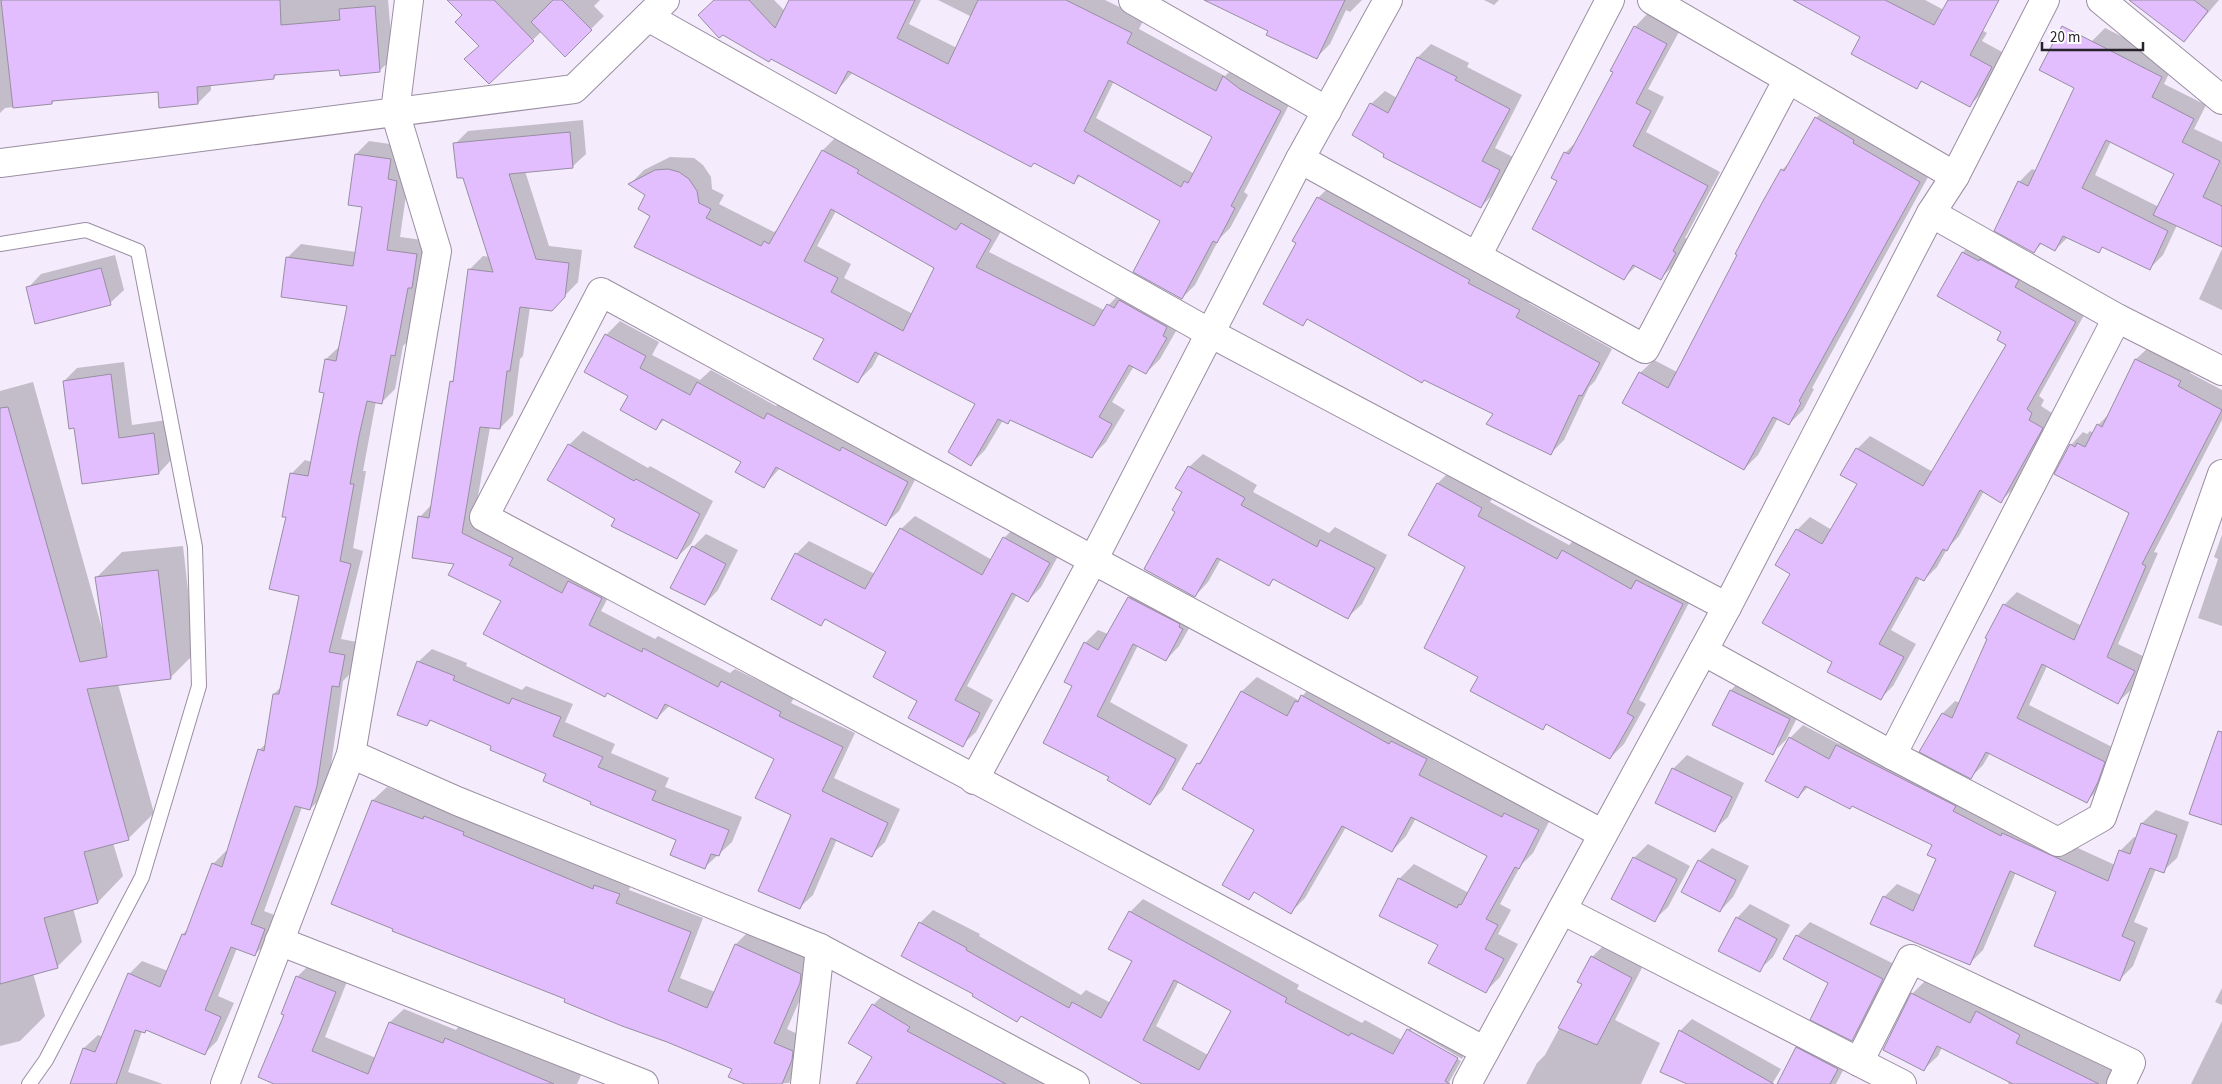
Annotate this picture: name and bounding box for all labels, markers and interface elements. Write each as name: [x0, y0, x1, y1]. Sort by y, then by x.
scale bar: [2042, 20, 2143, 52]
text: 20 m: [2050, 27, 2080, 48]

